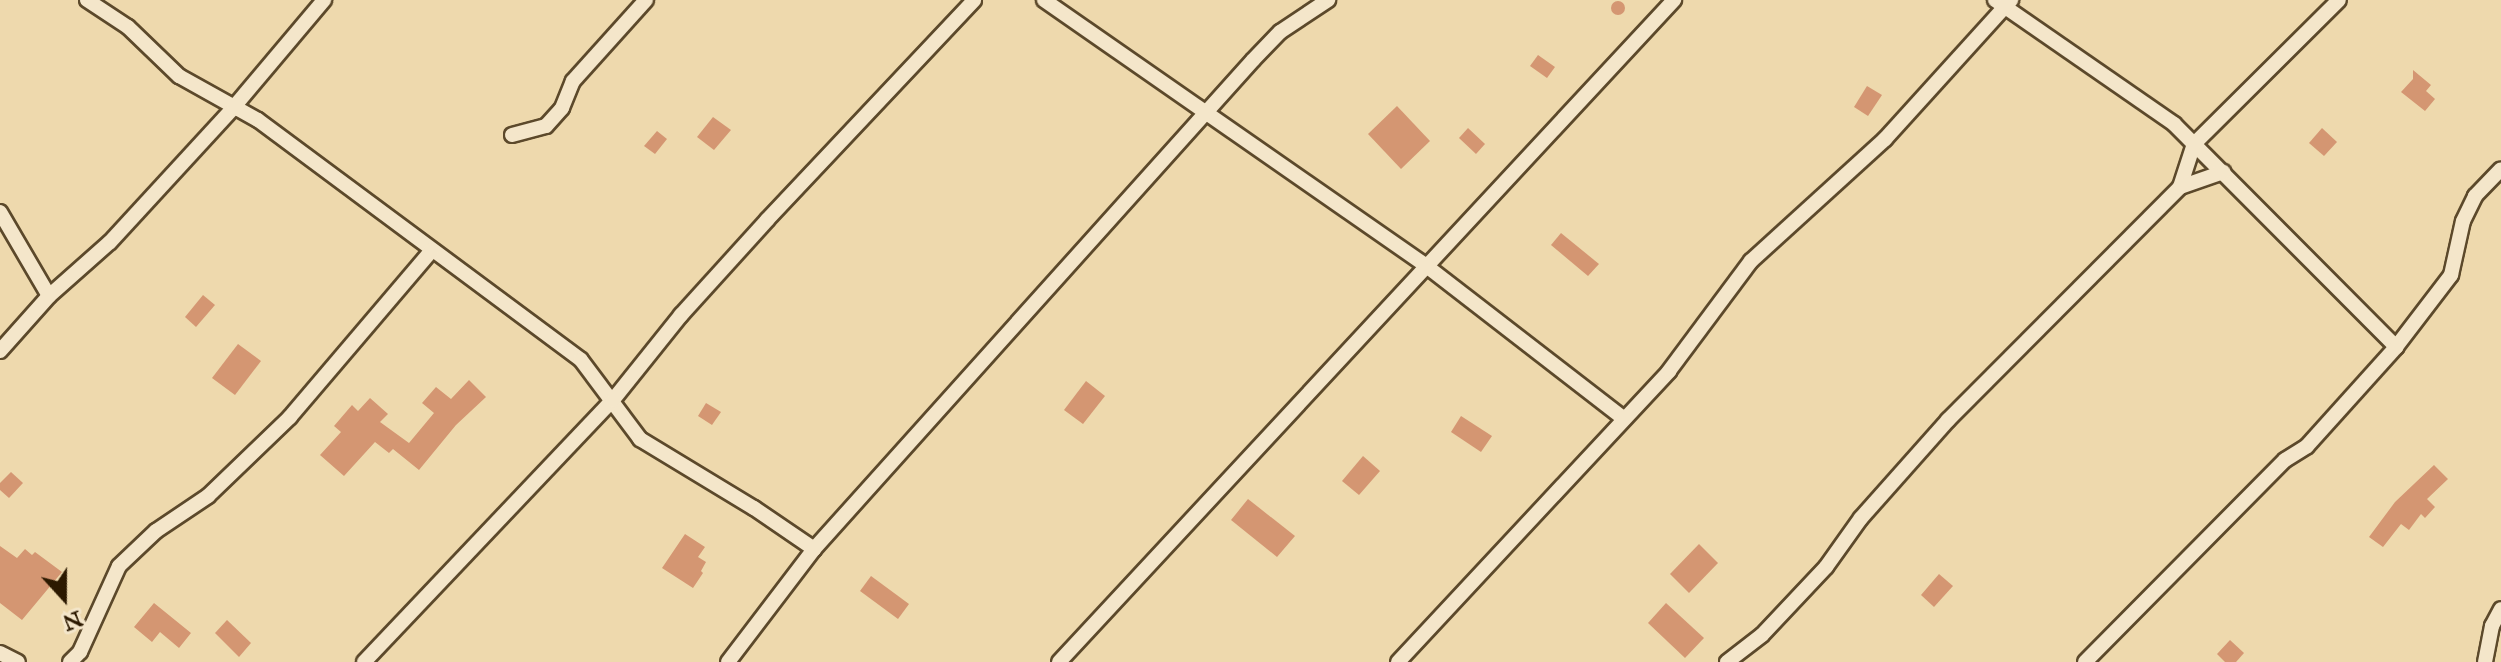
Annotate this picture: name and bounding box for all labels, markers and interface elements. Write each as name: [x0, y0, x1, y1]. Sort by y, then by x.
north arrow: [24, 558, 104, 638]
text: N: [59, 605, 86, 637]

